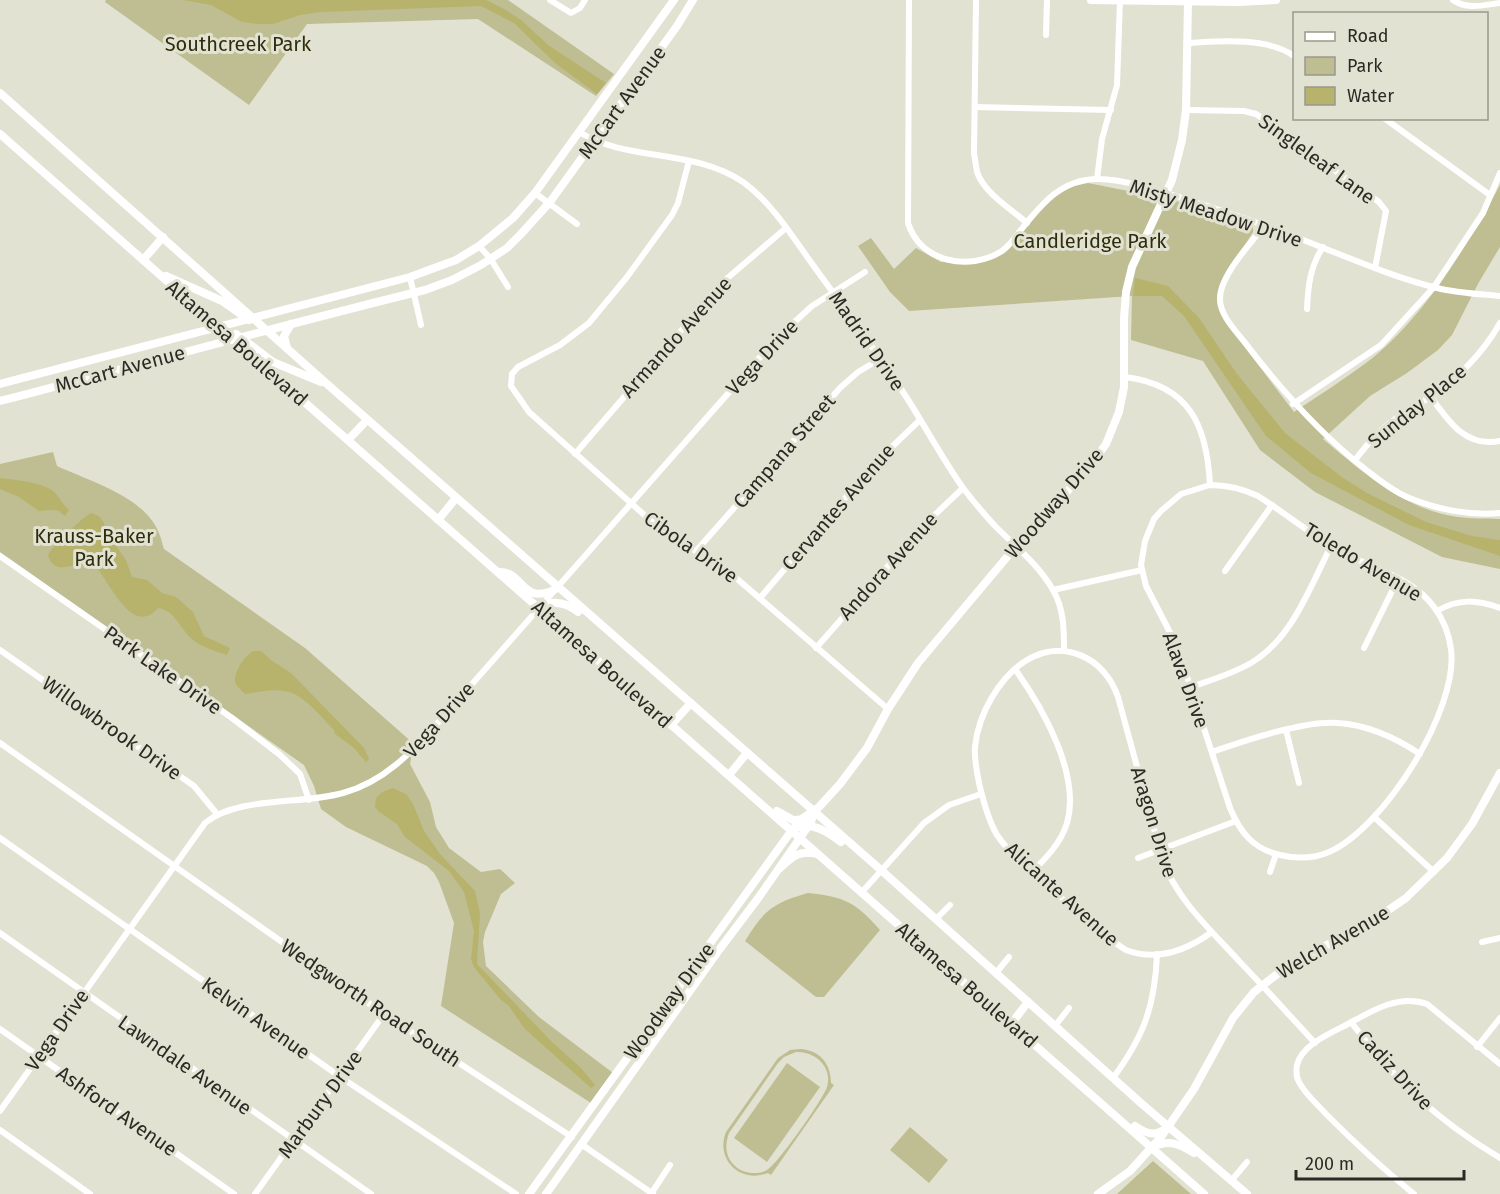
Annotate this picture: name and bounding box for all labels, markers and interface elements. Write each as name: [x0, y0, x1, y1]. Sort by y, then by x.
legend: [1293, 12, 1488, 120]
text: Road: [1347, 25, 1389, 47]
park label: Southcreek Park: [165, 32, 312, 56]
street label: McCart Avenue: [573, 41, 671, 163]
text: Park: [1347, 55, 1383, 77]
text: Water: [1347, 85, 1394, 107]
street label: Singleleaf Lane: [1254, 109, 1380, 209]
street label: Misty Meadow Drive: [1127, 174, 1305, 252]
park label: Candleridge Park: [1013, 229, 1167, 253]
street label: Armando Avenue: [615, 272, 737, 402]
street label: Altamesa Boulevard: [161, 275, 313, 411]
street label: Madrid Drive: [824, 287, 910, 395]
street label: Vega Drive: [721, 314, 803, 400]
street label: McCart Avenue: [52, 340, 188, 398]
street label: Sunday Place: [1363, 359, 1471, 453]
street label: Campana Street: [728, 388, 841, 513]
street label: Cervantes Avenue: [776, 439, 900, 575]
street label: Woodway Drive: [1000, 443, 1108, 563]
street label: Cibola Drive: [639, 506, 743, 588]
street label: Andora Avenue: [833, 507, 943, 625]
street label: Toledo Avenue: [1300, 517, 1426, 607]
park label: Krauss-Baker Park: [34, 524, 154, 571]
street label: Altamesa Boulevard: [527, 595, 677, 733]
street label: Park Lake Drive: [99, 620, 227, 720]
street label: Alava Drive: [1158, 629, 1214, 731]
street label: Willowbrook Drive: [38, 671, 186, 785]
street label: Vega Drive: [398, 677, 480, 763]
street label: Aragon Drive: [1126, 764, 1182, 880]
street label: Alicante Avenue: [1000, 837, 1124, 951]
street label: Welch Avenue: [1272, 900, 1394, 984]
street label: Altamesa Boulevard: [891, 917, 1043, 1053]
street label: Wedgworth Road South: [276, 934, 466, 1072]
street label: Woodway Drive: [619, 938, 719, 1064]
street label: Kelvin Avenue: [197, 972, 315, 1064]
street label: Vega Drive: [20, 984, 94, 1076]
street label: Lawndale Avenue: [114, 1010, 256, 1120]
street label: Cadiz Drive: [1352, 1025, 1438, 1115]
street label: Marbury Drive: [273, 1045, 367, 1163]
street label: Ashford Avenue: [52, 1061, 182, 1161]
scale bar: [1296, 1143, 1464, 1181]
text: 200 m: [1305, 1153, 1354, 1175]

